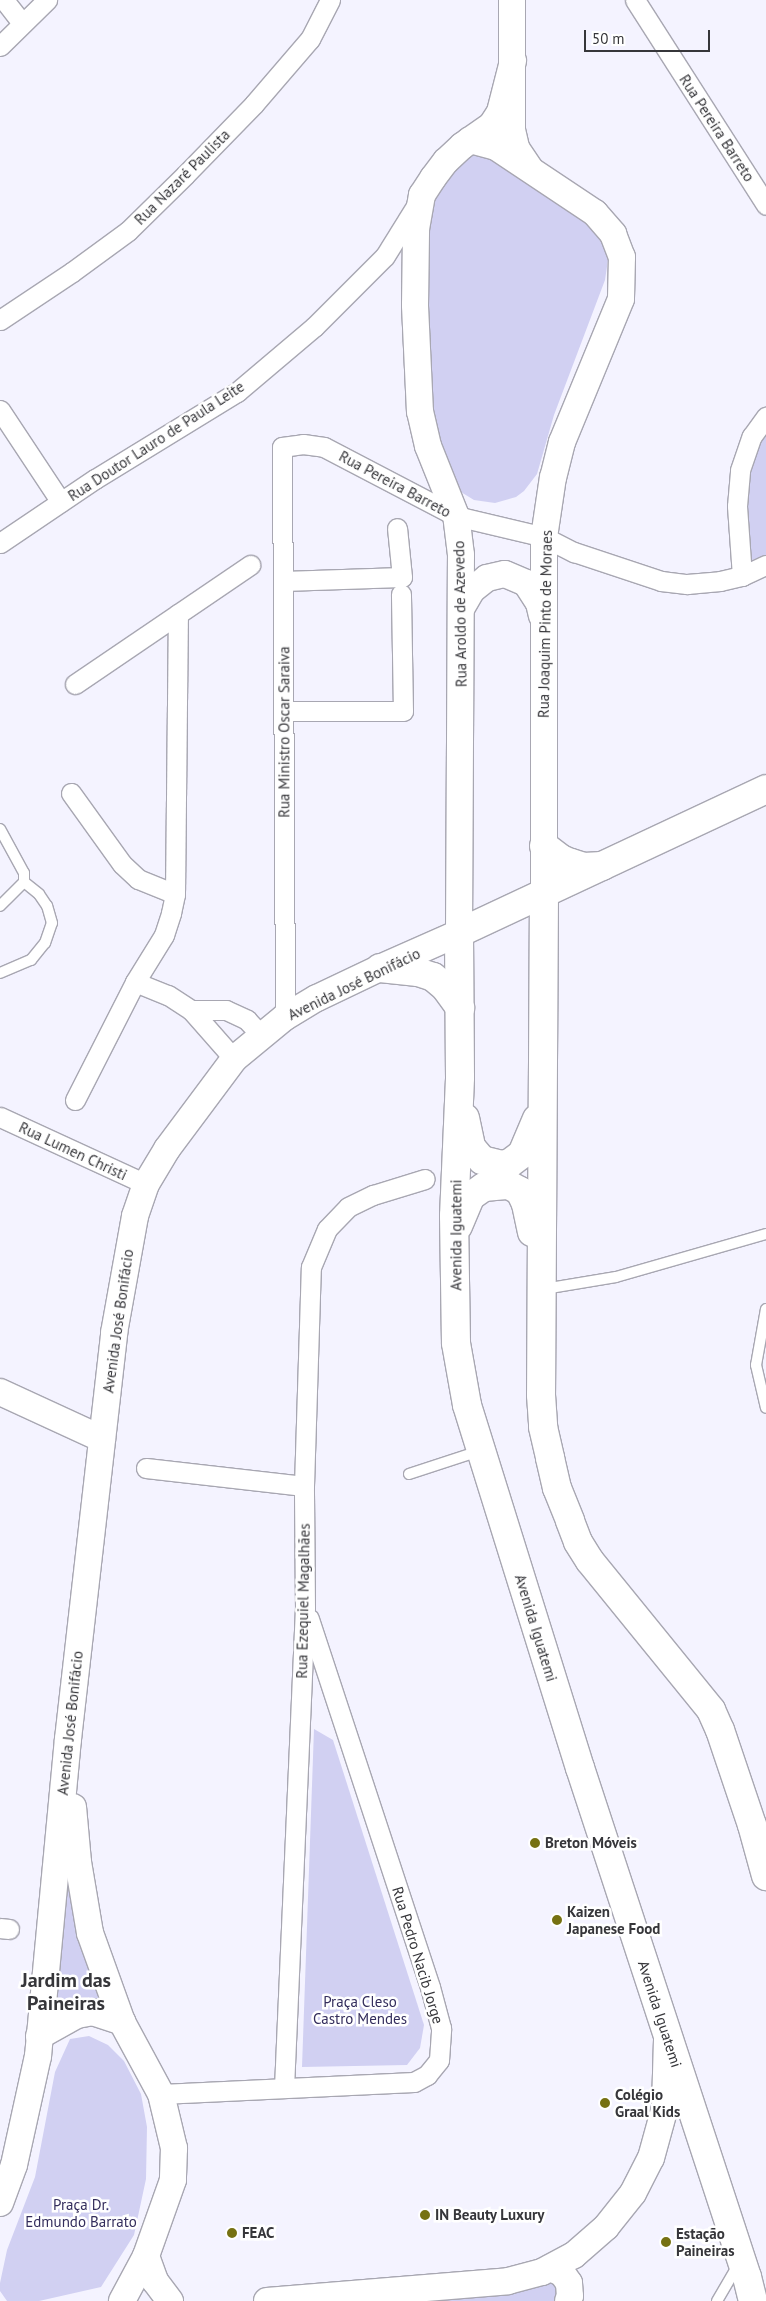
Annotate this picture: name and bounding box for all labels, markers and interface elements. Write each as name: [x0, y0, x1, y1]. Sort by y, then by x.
scale bar: [586, 20, 712, 52]
text: 50 m: [592, 29, 625, 48]
street label: Rua Pereira Barreto: [676, 71, 758, 185]
street label: Rua Nazaré Paulista: [131, 126, 233, 228]
street label: Rua Doutor Lauro de Paula Leite: [65, 377, 247, 505]
street label: Rua Pereira Barreto: [336, 447, 454, 521]
street label: Rua Joaquim Pinto de Moraes: [534, 530, 556, 718]
street label: Rua Aroldo de Azevedo: [450, 540, 470, 688]
street label: Rua Ministro Oscar Saraiva: [275, 646, 293, 818]
street label: Avenida José Bonifácio: [285, 944, 423, 1024]
street label: Rua Lumen Christi: [16, 1118, 130, 1184]
street label: Avenida Iguatemi: [447, 1179, 465, 1291]
street label: Avenida José Bonifácio: [99, 1248, 137, 1394]
street label: Rua Ezequiel Magalhães: [293, 1523, 313, 1679]
street label: Avenida Iguatemi: [511, 1572, 561, 1684]
street label: Avenida José Bonifácio: [53, 1650, 87, 1796]
place label: Breton Móveis: [545, 1834, 637, 1852]
marker: Breton Móveis: [529, 1837, 541, 1849]
street label: Rua Pedro Nacib Jorge: [389, 1884, 447, 2026]
place label: Kaizen Japanese Food: [567, 1902, 660, 1937]
marker: Kaizen Japanese Food: [551, 1914, 563, 1926]
street label: Avenida Iguatemi: [634, 1958, 686, 2070]
district label: Jardim das Paineiras: [21, 1968, 111, 2015]
park label: Praça Cleso Castro Mendes: [313, 1992, 407, 2027]
place label: Colégio Graal Kids: [615, 2085, 680, 2120]
marker: Colégio Graal Kids: [599, 2097, 611, 2109]
park label: Praça Dr. Edmundo Barrato: [25, 2195, 137, 2230]
place label: IN Beauty Luxury: [435, 2206, 545, 2224]
marker: IN Beauty Luxury: [419, 2209, 431, 2221]
place label: FEAC: [242, 2224, 274, 2242]
place label: Estação Paineiras: [676, 2224, 734, 2259]
marker: FEAC: [226, 2227, 238, 2239]
marker: Estação Paineiras: [660, 2236, 672, 2248]

